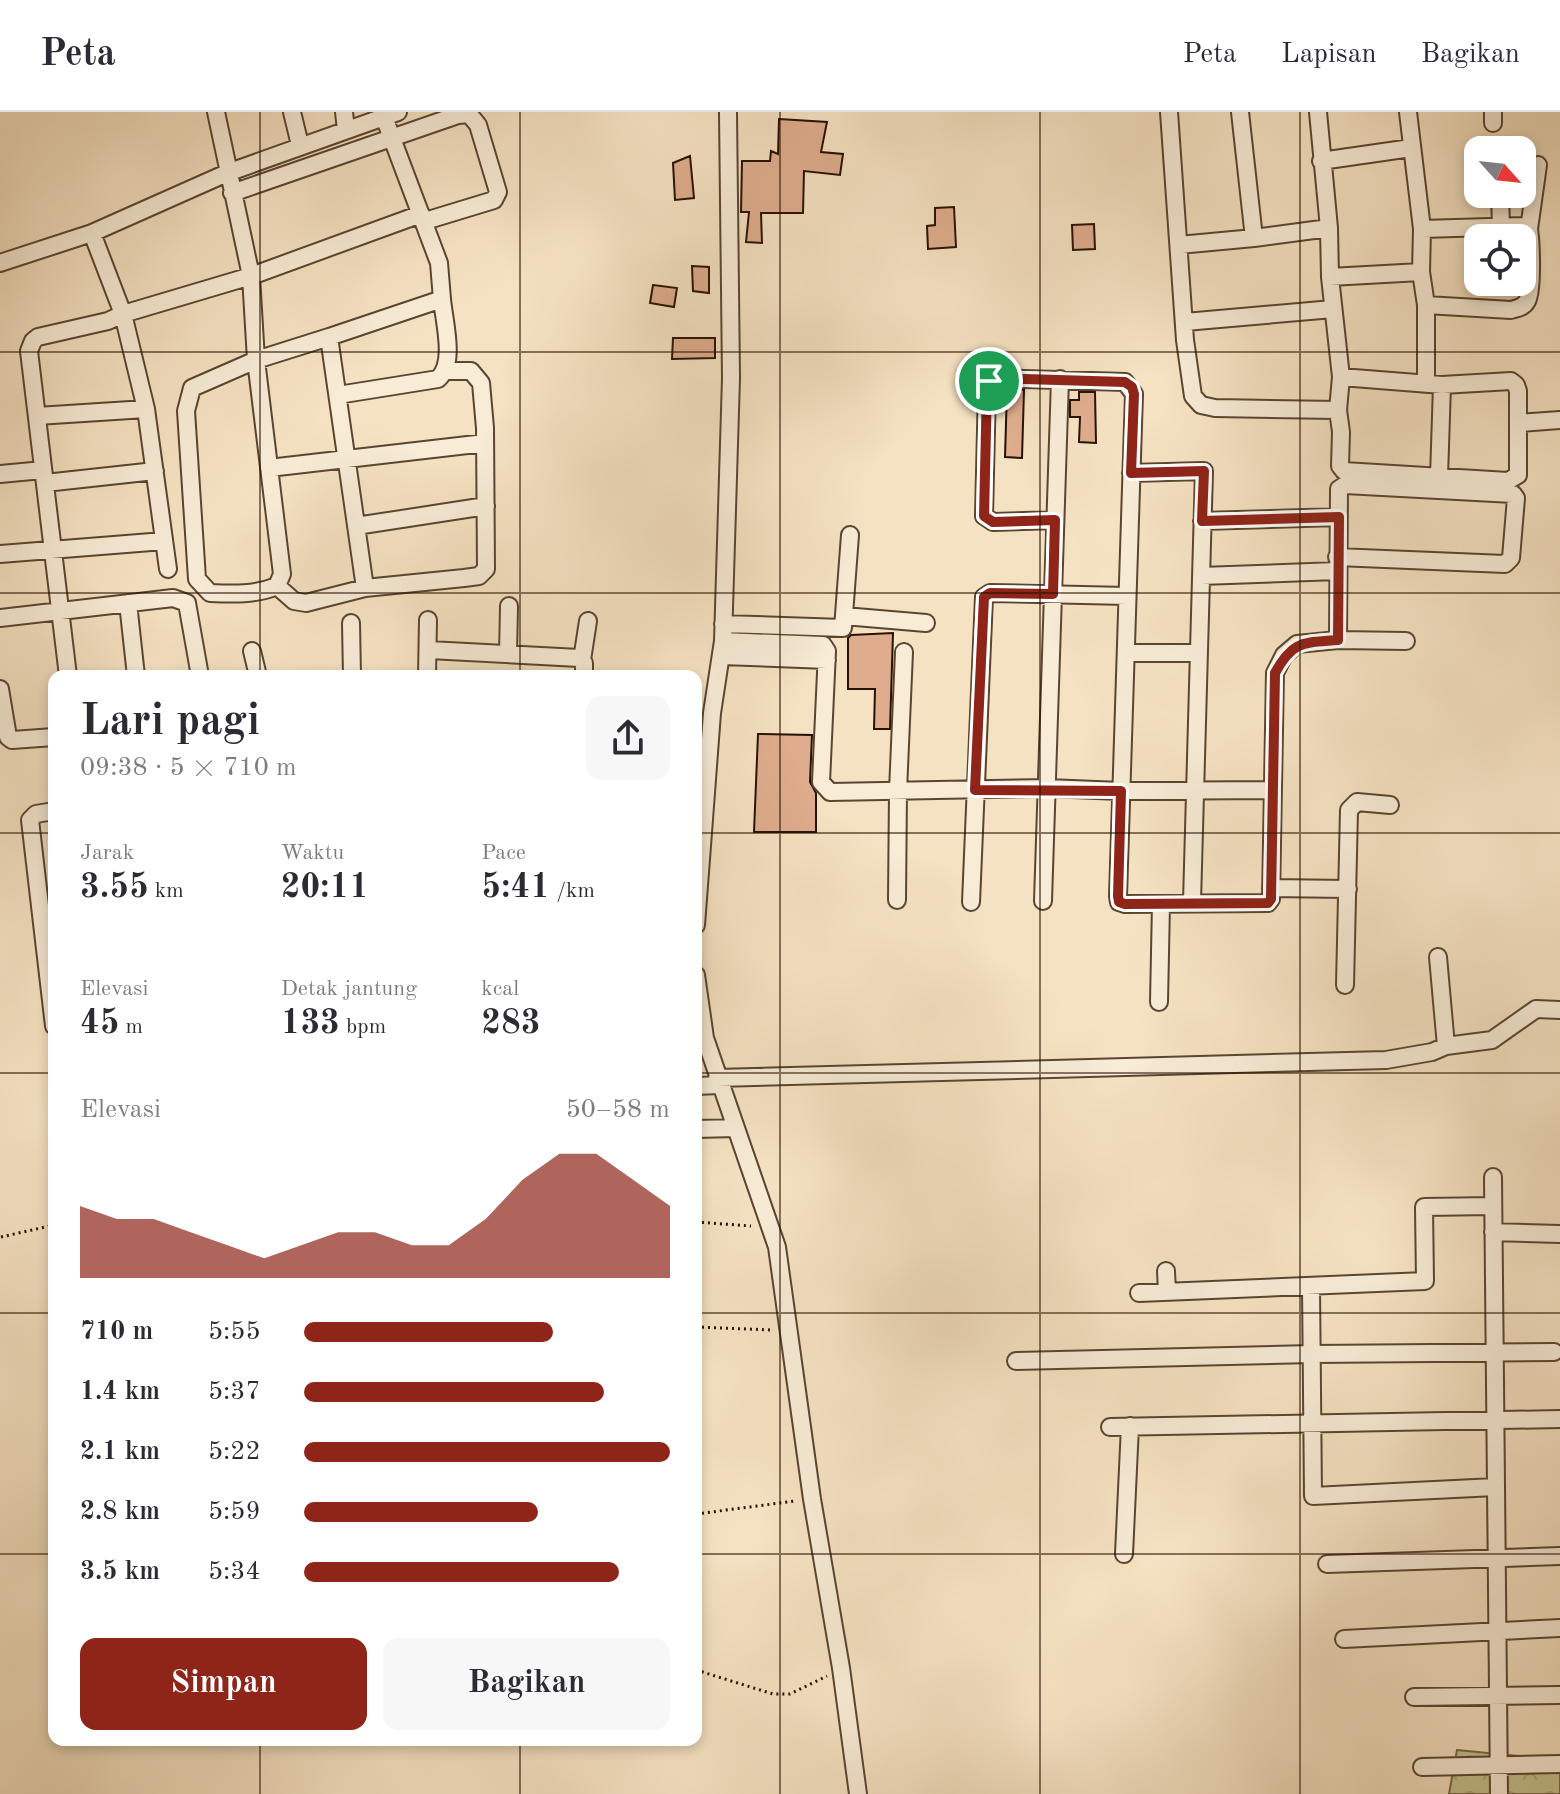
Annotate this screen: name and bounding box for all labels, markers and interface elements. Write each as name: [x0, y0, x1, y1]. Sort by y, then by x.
text: Peta: [40, 36, 116, 74]
text: Peta: [1183, 41, 1237, 69]
text: Lapisan: [1281, 41, 1377, 69]
text: Bagikan: [1421, 41, 1520, 69]
north arrow: [1464, 136, 1536, 208]
map controls: [1464, 136, 1536, 296]
button: locate: [1464, 224, 1536, 296]
pin: [955, 347, 1023, 415]
icon: arrive: [967, 359, 1011, 403]
button: share: [586, 696, 670, 780]
text: Lari pagi: [80, 700, 260, 744]
text: 09:38 · 5 × 710 m: [80, 755, 297, 781]
text: Jarak: [80, 842, 134, 864]
text: Waktu: [281, 842, 344, 864]
text: Pace: [481, 842, 526, 864]
text: 3.55: [80, 871, 149, 905]
text: 20:11: [281, 871, 369, 905]
text: 5:41: [481, 871, 550, 905]
text: km: [149, 880, 184, 902]
text: /km: [550, 880, 595, 902]
text: Elevasi: [80, 978, 149, 1000]
text: Detak jantung: [281, 978, 417, 1000]
text: kcal: [481, 978, 519, 1000]
text: 45: [80, 1007, 119, 1041]
text: 133: [281, 1007, 340, 1041]
text: 283: [481, 1007, 541, 1041]
text: m: [119, 1016, 143, 1038]
text: bpm: [340, 1016, 386, 1038]
text: Elevasi: [80, 1097, 161, 1123]
text: 50–58 m: [566, 1097, 670, 1123]
text: 710 m: [80, 1319, 153, 1345]
text: 5:55: [208, 1319, 261, 1345]
text: 1.4 km: [80, 1379, 160, 1405]
text: 5:37: [208, 1379, 261, 1405]
text: 2.1 km: [80, 1439, 160, 1465]
text: 5:22: [208, 1439, 261, 1465]
text: 2.8 km: [80, 1499, 160, 1525]
text: 5:59: [208, 1499, 261, 1525]
text: 3.5 km: [80, 1559, 160, 1585]
text: 5:34: [208, 1559, 261, 1585]
button: Simpan: [80, 1638, 367, 1730]
button: Bagikan: [383, 1638, 670, 1730]

